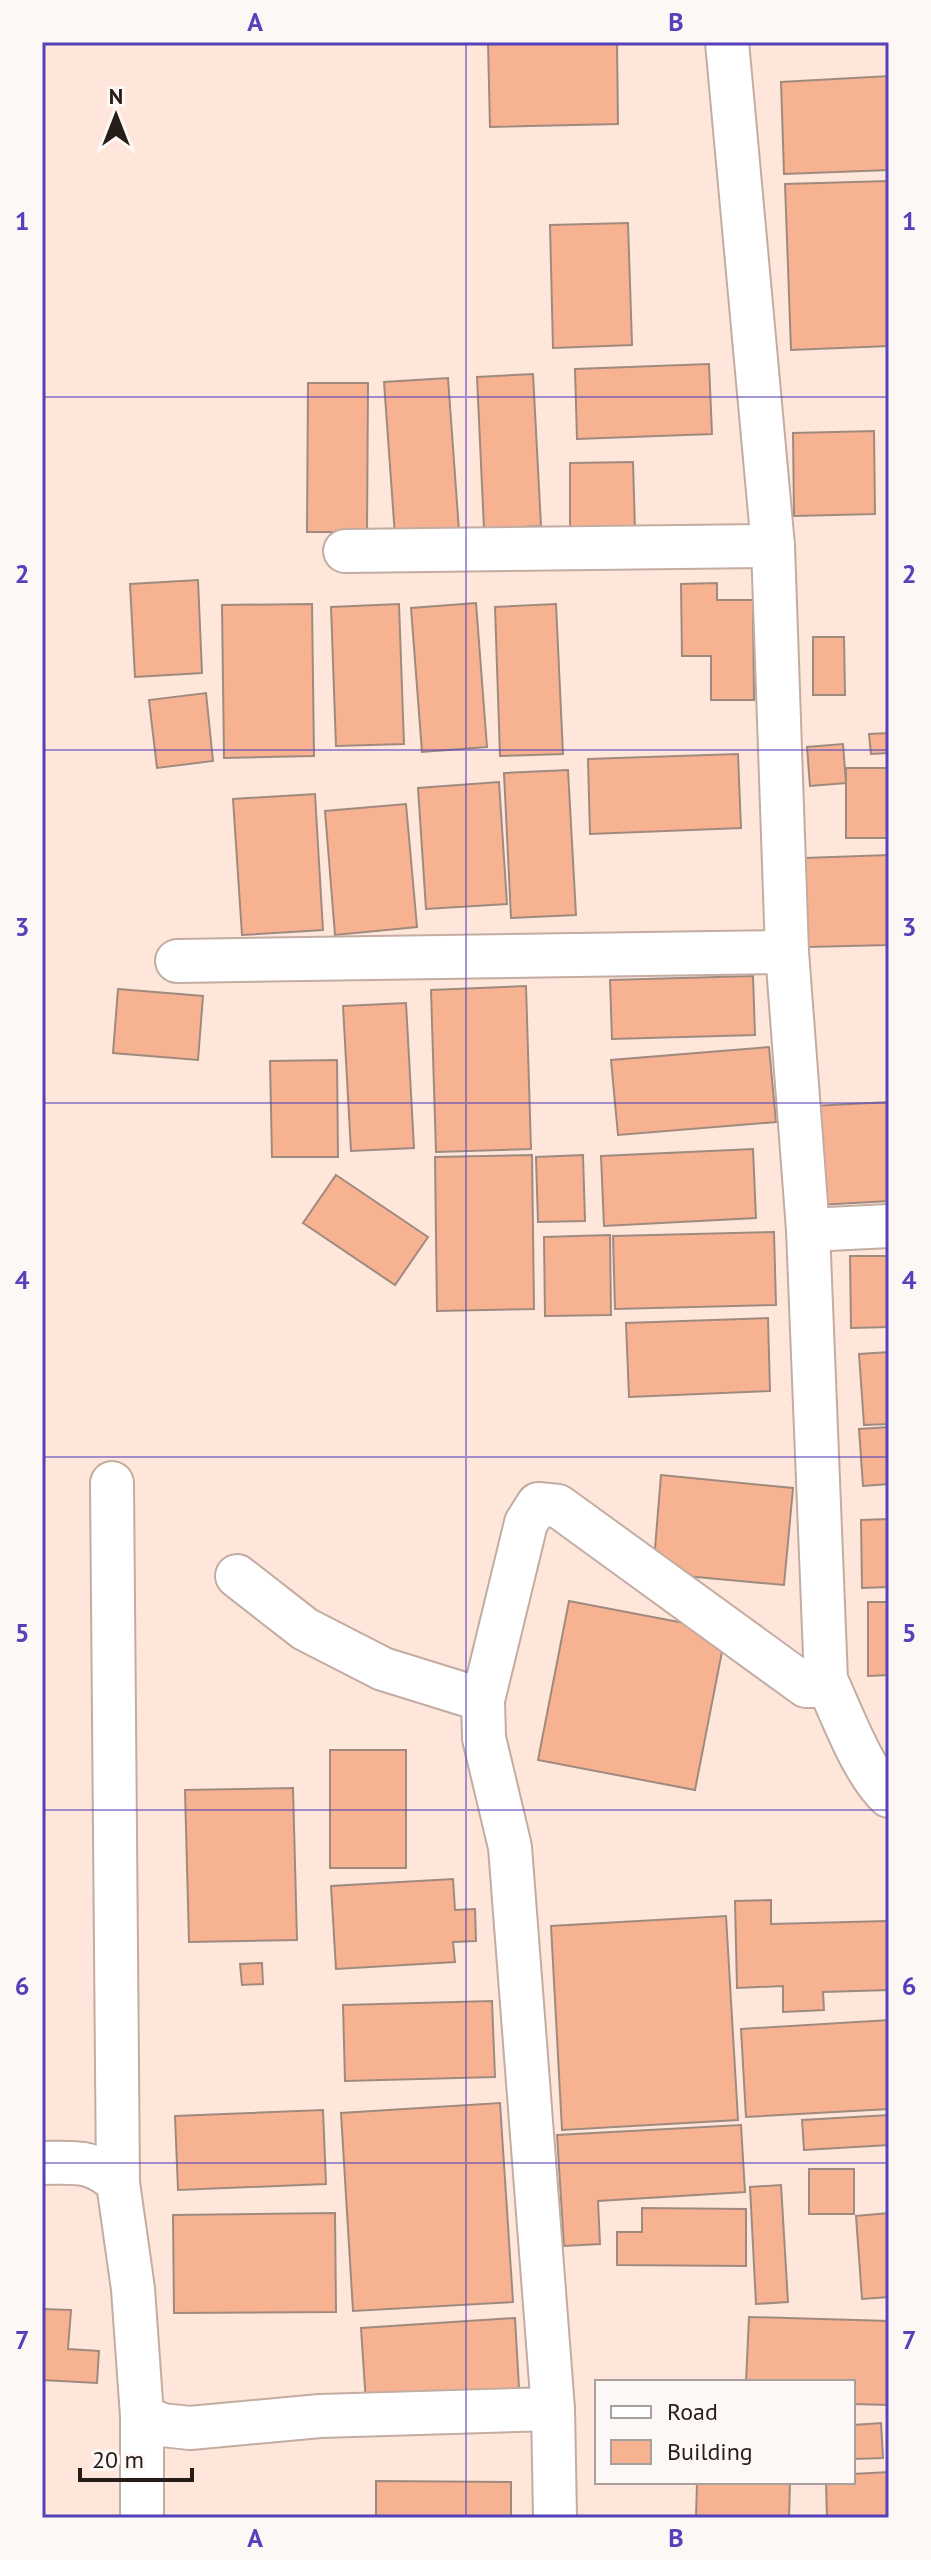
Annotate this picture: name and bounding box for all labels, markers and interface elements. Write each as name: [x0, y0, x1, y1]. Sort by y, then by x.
text: A: [247, 5, 263, 38]
text: B: [668, 5, 684, 38]
north arrow: [76, 76, 156, 156]
text: N: [109, 82, 123, 110]
text: 1: [15, 204, 29, 237]
text: 1: [902, 204, 916, 237]
text: 2: [15, 557, 29, 590]
text: 2: [902, 557, 916, 590]
text: 3: [15, 910, 29, 943]
text: 3: [902, 910, 916, 943]
text: 4: [15, 1263, 30, 1296]
text: 4: [902, 1263, 917, 1296]
text: 5: [15, 1616, 29, 1649]
text: 5: [902, 1616, 916, 1649]
text: 6: [15, 1969, 29, 2002]
text: 6: [902, 1969, 916, 2002]
text: 7: [15, 2323, 29, 2356]
text: 7: [902, 2323, 916, 2356]
legend: [595, 2380, 855, 2484]
text: Road: [667, 2396, 718, 2427]
scale bar: [80, 2432, 192, 2482]
text: Building: [667, 2436, 753, 2467]
text: 20 m: [92, 2444, 144, 2475]
text: A: [247, 2521, 263, 2554]
text: B: [668, 2521, 684, 2554]

